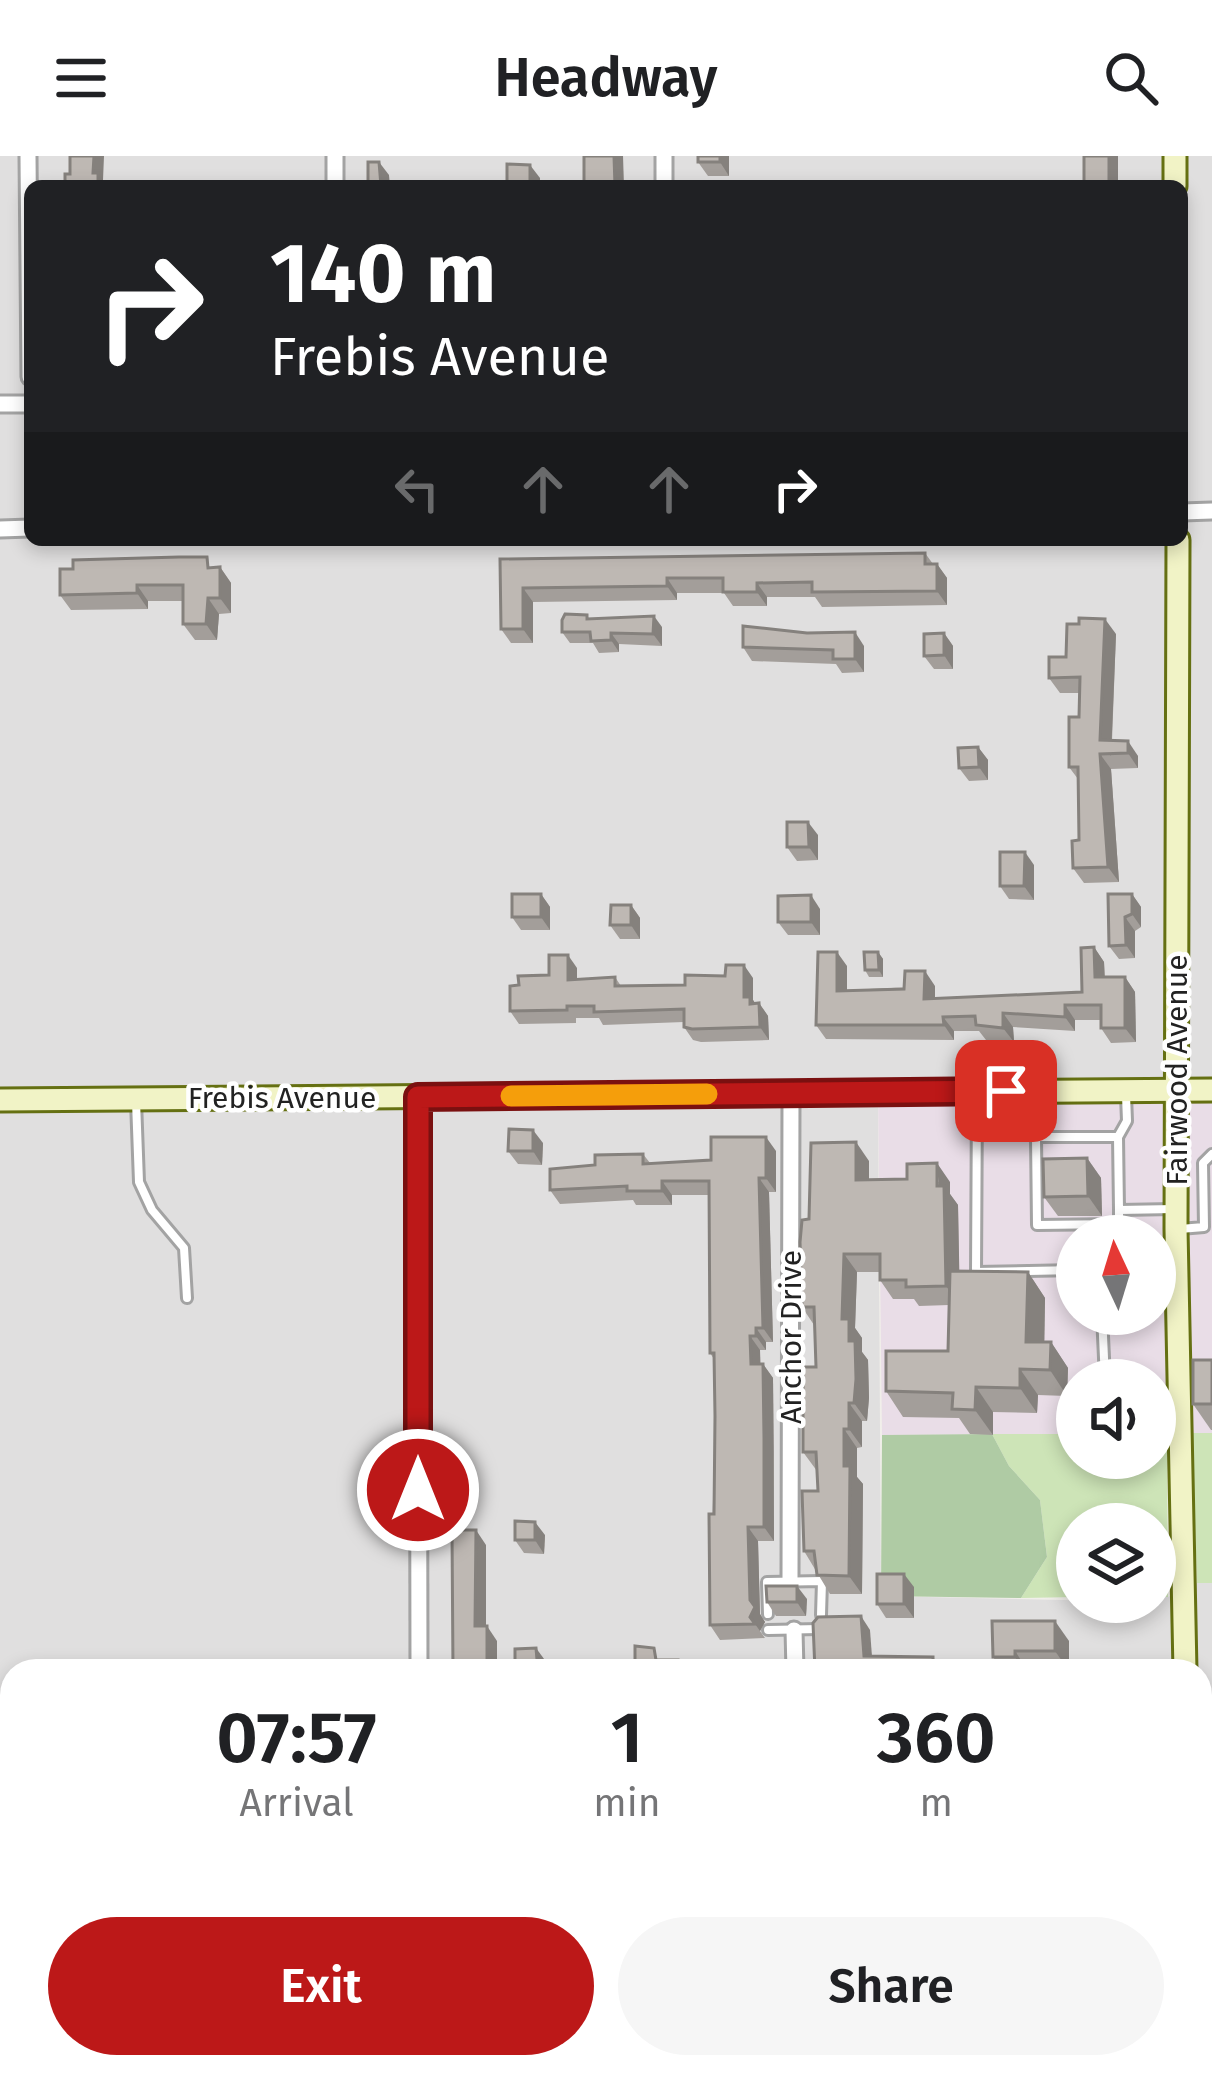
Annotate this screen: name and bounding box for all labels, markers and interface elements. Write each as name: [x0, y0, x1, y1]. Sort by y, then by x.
icon: menu: [48, 45, 114, 111]
icon: search: [1098, 45, 1164, 111]
text: Headway: [495, 46, 717, 110]
text: 140 m: [270, 223, 496, 324]
icon: right: [72, 228, 228, 384]
text: Frebis Avenue: [270, 325, 609, 389]
icon: left: [384, 456, 450, 522]
icon: ahead: [510, 456, 576, 522]
icon: ahead: [636, 456, 702, 522]
icon: right: [762, 456, 828, 522]
street label: Fairwood Avenue: [1159, 954, 1195, 1186]
pin: [955, 1040, 1057, 1142]
icon: arrive: [973, 1058, 1039, 1124]
street label: Frebis Avenue: [188, 1080, 376, 1116]
north arrow: [1056, 1215, 1176, 1335]
map controls: [1056, 1215, 1176, 1623]
street label: Anchor Drive: [773, 1250, 809, 1424]
button: sound: [1056, 1359, 1176, 1479]
position arrow: [355, 1427, 481, 1553]
button: layers: [1056, 1503, 1176, 1623]
text: 07:57: [216, 1695, 377, 1781]
text: 1: [610, 1695, 643, 1781]
text: 360: [877, 1695, 996, 1781]
text: Arrival: [239, 1780, 354, 1826]
text: min: [593, 1780, 661, 1826]
text: m: [920, 1780, 953, 1826]
button: Exit: [48, 1917, 594, 2055]
button: Share: [618, 1917, 1164, 2055]

